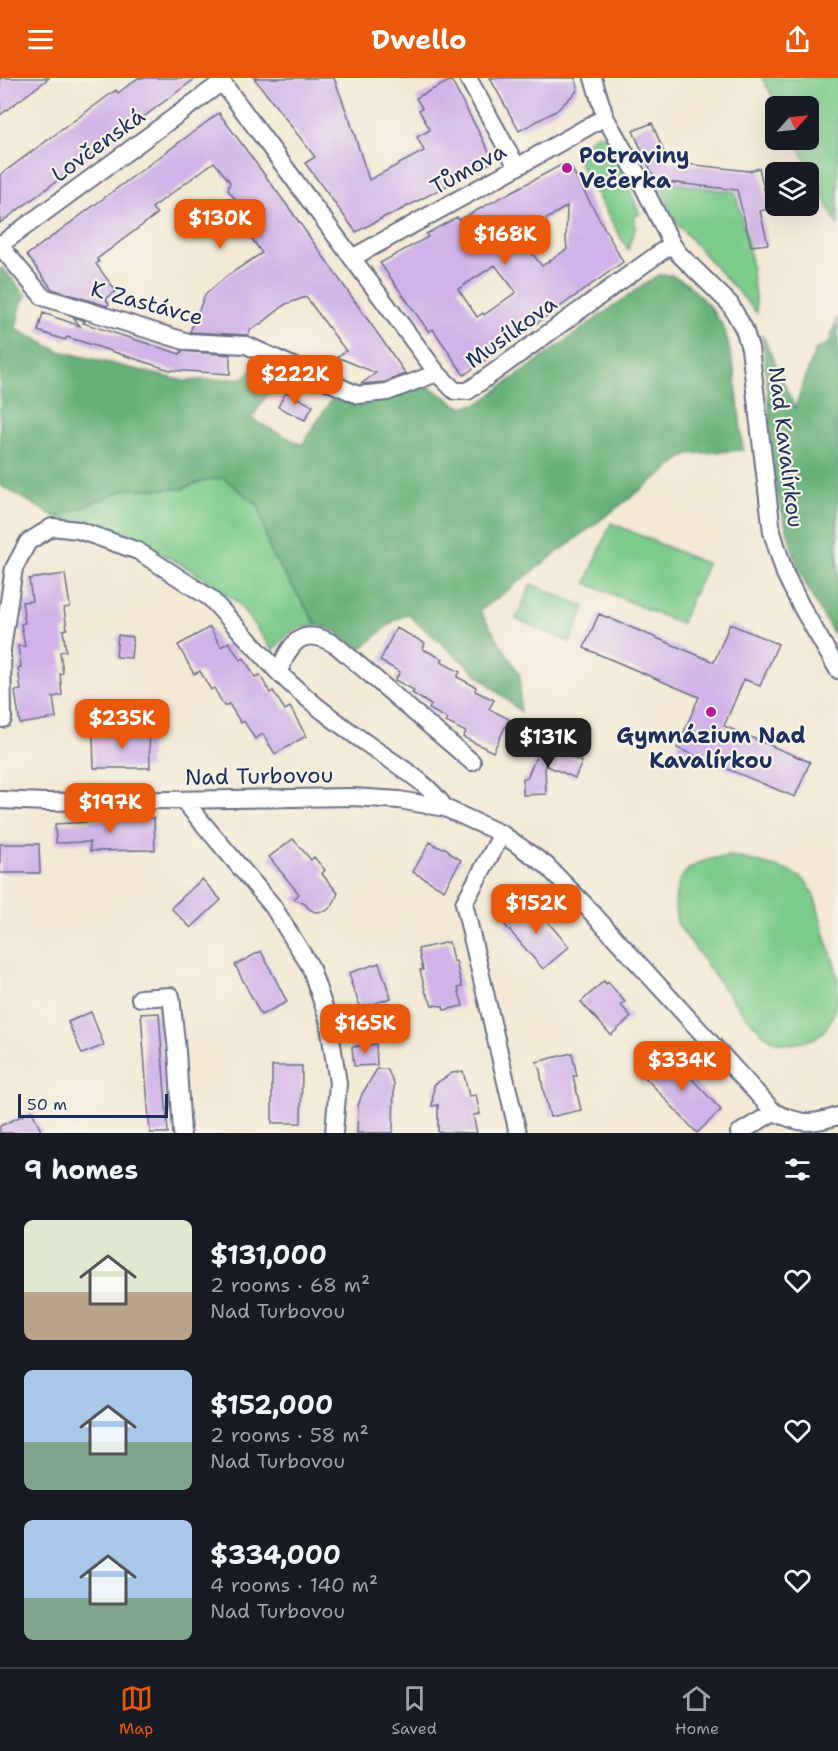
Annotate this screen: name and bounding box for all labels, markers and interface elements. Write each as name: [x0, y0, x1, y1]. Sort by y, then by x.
text: Dwello: [371, 21, 467, 58]
icon: menu: [24, 23, 57, 56]
icon: share: [781, 23, 814, 56]
north arrow: [765, 96, 819, 150]
map controls: [765, 96, 819, 216]
street label: Lovčenská: [46, 101, 151, 189]
street label: Tůmova: [425, 136, 511, 202]
place label: Potraviny Večerka: [579, 141, 689, 195]
marker: Potraviny Večerka: [560, 161, 574, 175]
button: layers: [765, 162, 819, 216]
pin: $130K: [178, 199, 262, 250]
text: $130K: [188, 205, 252, 231]
pin: $168K: [463, 215, 547, 266]
text: $168K: [473, 221, 537, 247]
street label: K Zastávce: [88, 274, 206, 332]
street label: Musílkova: [459, 289, 563, 375]
pin: $222K: [253, 355, 337, 406]
text: $222K: [261, 361, 329, 387]
street label: Nad Kavalírkou: [762, 365, 810, 529]
pin: $235K: [80, 699, 164, 750]
text: $235K: [88, 705, 156, 731]
marker: Gymnázium Nad Kavalírkou: [704, 705, 718, 719]
pin: $131K: [506, 718, 590, 769]
place label: Gymnázium Nad Kavalírkou: [616, 721, 806, 775]
text: $131K: [519, 724, 577, 750]
street label: Nad Turbovou: [185, 760, 333, 792]
pin: $197K: [68, 783, 152, 834]
text: $197K: [78, 789, 142, 815]
pin: $152K: [494, 884, 578, 935]
text: $152K: [505, 890, 567, 916]
pin: $165K: [323, 1004, 407, 1055]
text: $165K: [334, 1010, 396, 1036]
pin: $334K: [640, 1041, 724, 1092]
text: $334K: [648, 1047, 716, 1073]
scale bar: [18, 1091, 168, 1118]
text: 50 m: [27, 1094, 67, 1115]
text: 9 homes: [24, 1152, 138, 1187]
icon: filters: [781, 1153, 814, 1186]
text: $131,000: [210, 1237, 327, 1272]
icon: home: [72, 1244, 144, 1316]
icon: heart: [781, 1264, 814, 1297]
text: 2 rooms · 68 m²: [210, 1272, 370, 1298]
text: Nad Turbovou: [210, 1298, 345, 1324]
text: $152,000: [210, 1387, 333, 1422]
icon: home: [72, 1394, 144, 1466]
icon: heart: [781, 1414, 814, 1447]
text: 2 rooms · 58 m²: [210, 1422, 369, 1448]
text: Nad Turbovou: [210, 1448, 345, 1474]
text: $334,000: [210, 1537, 341, 1572]
icon: home: [72, 1544, 144, 1616]
icon: heart: [781, 1564, 814, 1597]
text: 4 rooms · 140 m²: [210, 1572, 378, 1598]
text: Nad Turbovou: [210, 1598, 345, 1624]
tab: Map: [119, 1682, 153, 1739]
tab: Saved: [391, 1682, 437, 1739]
tab: Home: [675, 1682, 719, 1739]

